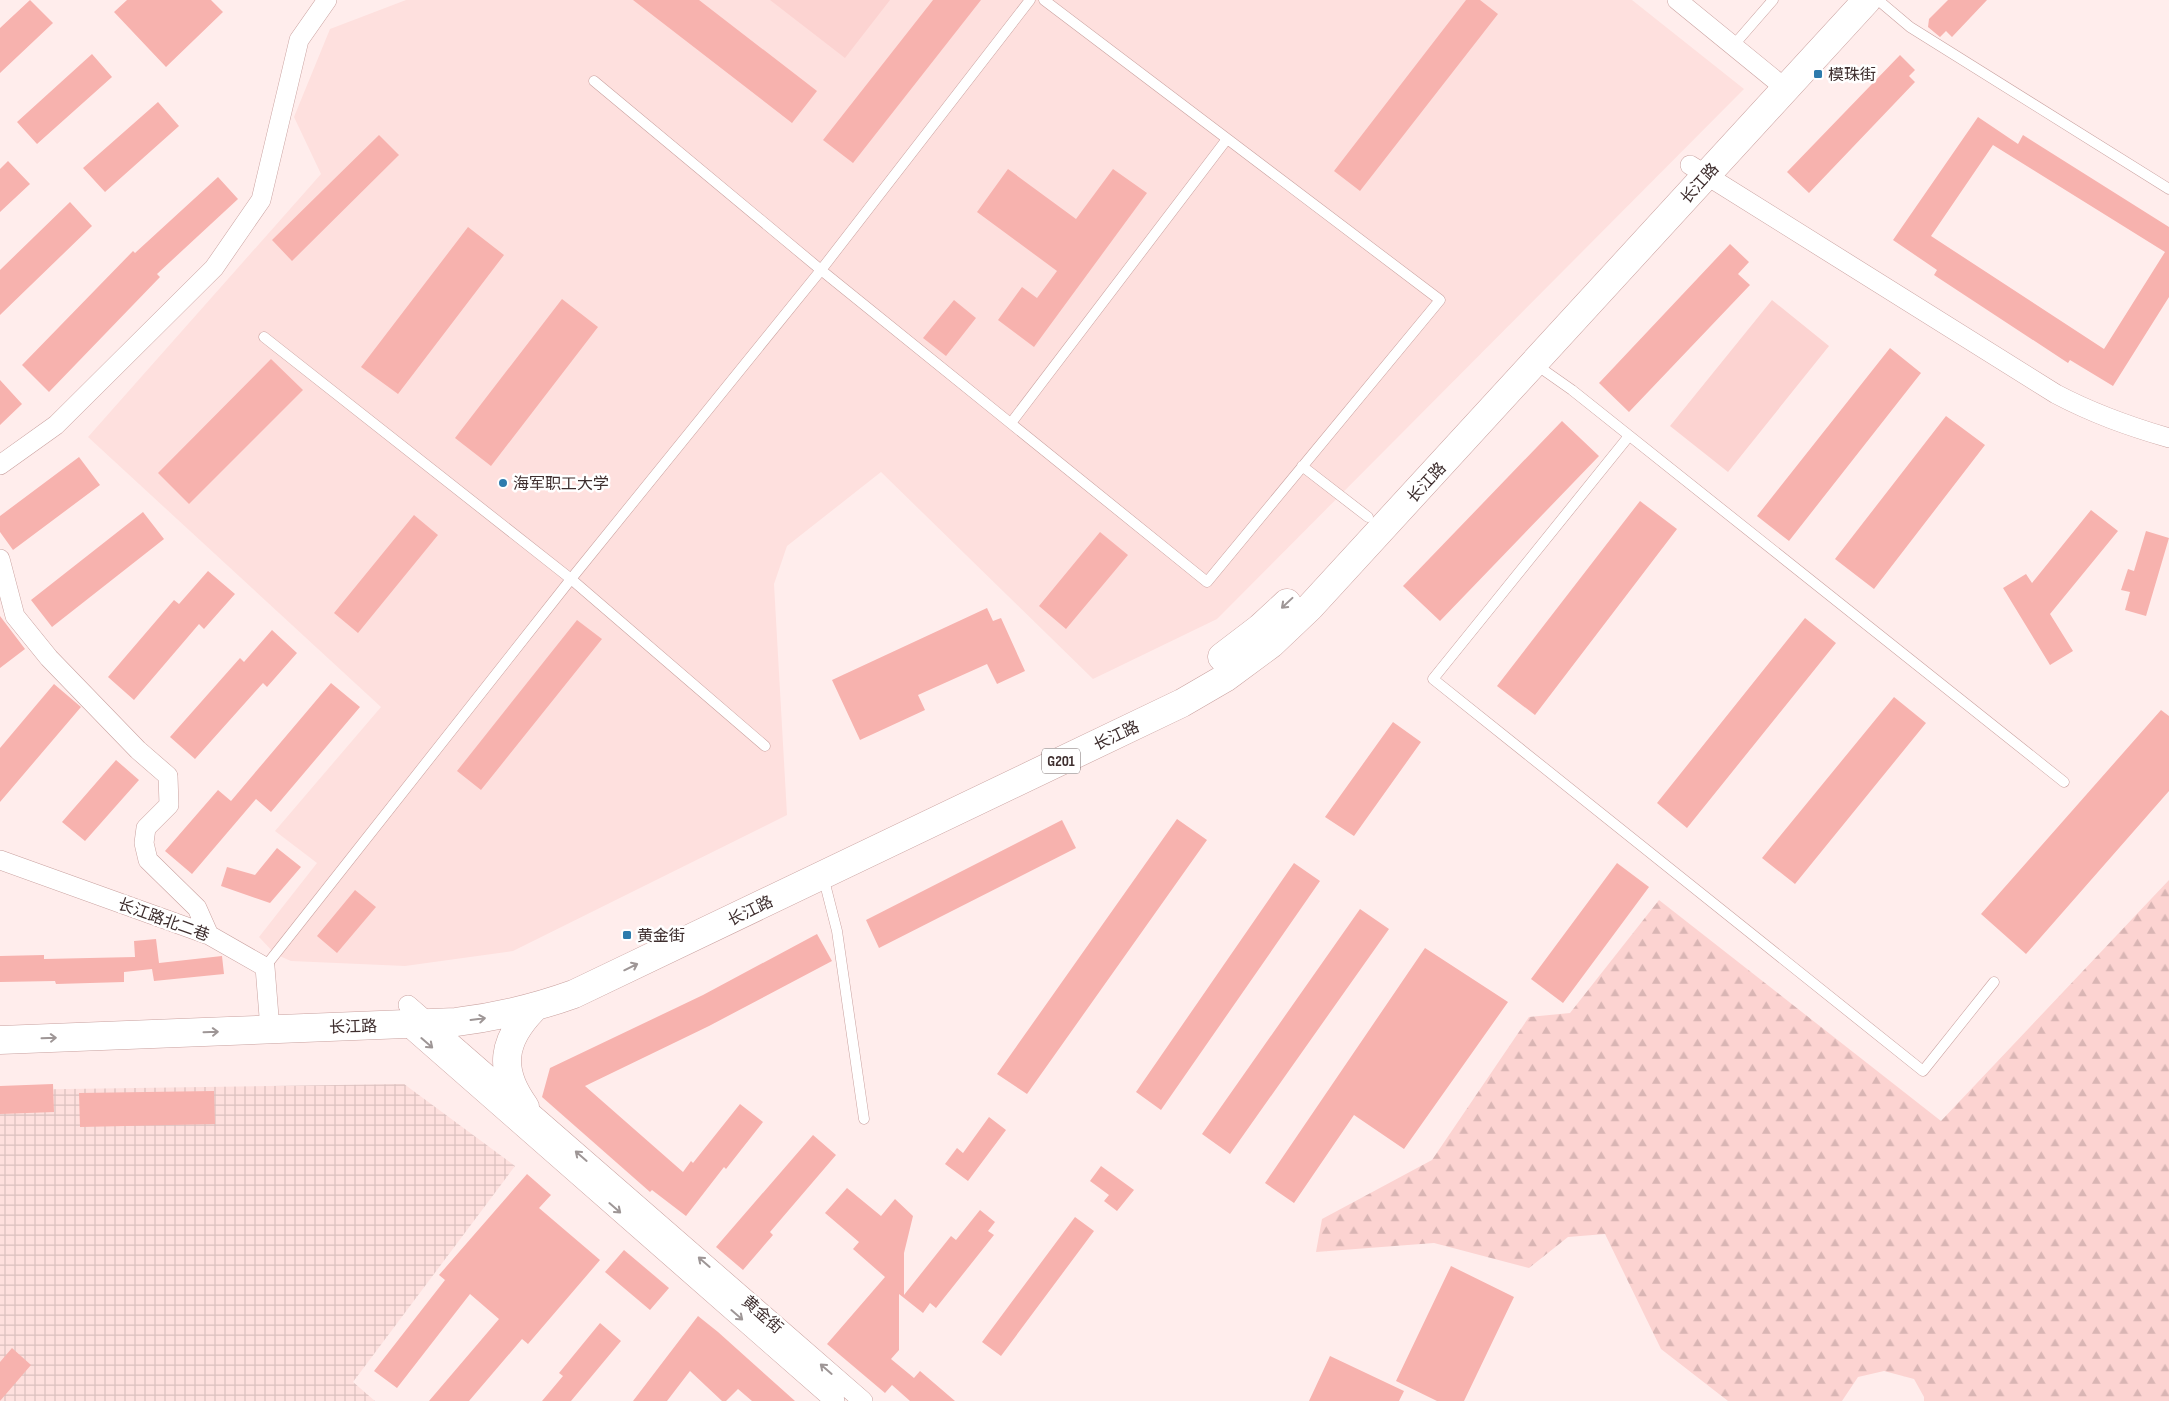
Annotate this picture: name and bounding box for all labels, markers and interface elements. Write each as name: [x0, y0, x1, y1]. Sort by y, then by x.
place label: 模珠街: [1828, 66, 1876, 85]
marker: 模珠街: [1812, 68, 1824, 80]
street label: 长江路: [1677, 160, 1723, 208]
street label: 长江路: [1404, 459, 1450, 507]
place label: 海军职工大学: [513, 475, 609, 494]
marker: 海军职工大学: [497, 477, 509, 489]
one-way arrow: [1281, 597, 1294, 609]
street label: 长江路: [1091, 718, 1142, 755]
road number: G201: [1042, 748, 1080, 774]
street label: 长江路: [725, 892, 776, 930]
street label: 长江路北二巷: [115, 895, 212, 946]
place label: 黄金街: [637, 927, 685, 946]
marker: 黄金街: [621, 929, 633, 941]
one-way arrow: [623, 962, 638, 971]
one-way arrow: [470, 1014, 486, 1024]
street label: 长江路: [329, 1017, 377, 1038]
one-way arrow: [203, 1027, 219, 1036]
one-way arrow: [40, 1033, 56, 1043]
one-way arrow: [420, 1037, 433, 1048]
one-way arrow: [575, 1150, 588, 1161]
one-way arrow: [609, 1202, 622, 1214]
one-way arrow: [697, 1257, 710, 1268]
street label: 黄金街: [738, 1292, 786, 1338]
one-way arrow: [731, 1309, 744, 1321]
one-way arrow: [820, 1363, 833, 1375]

